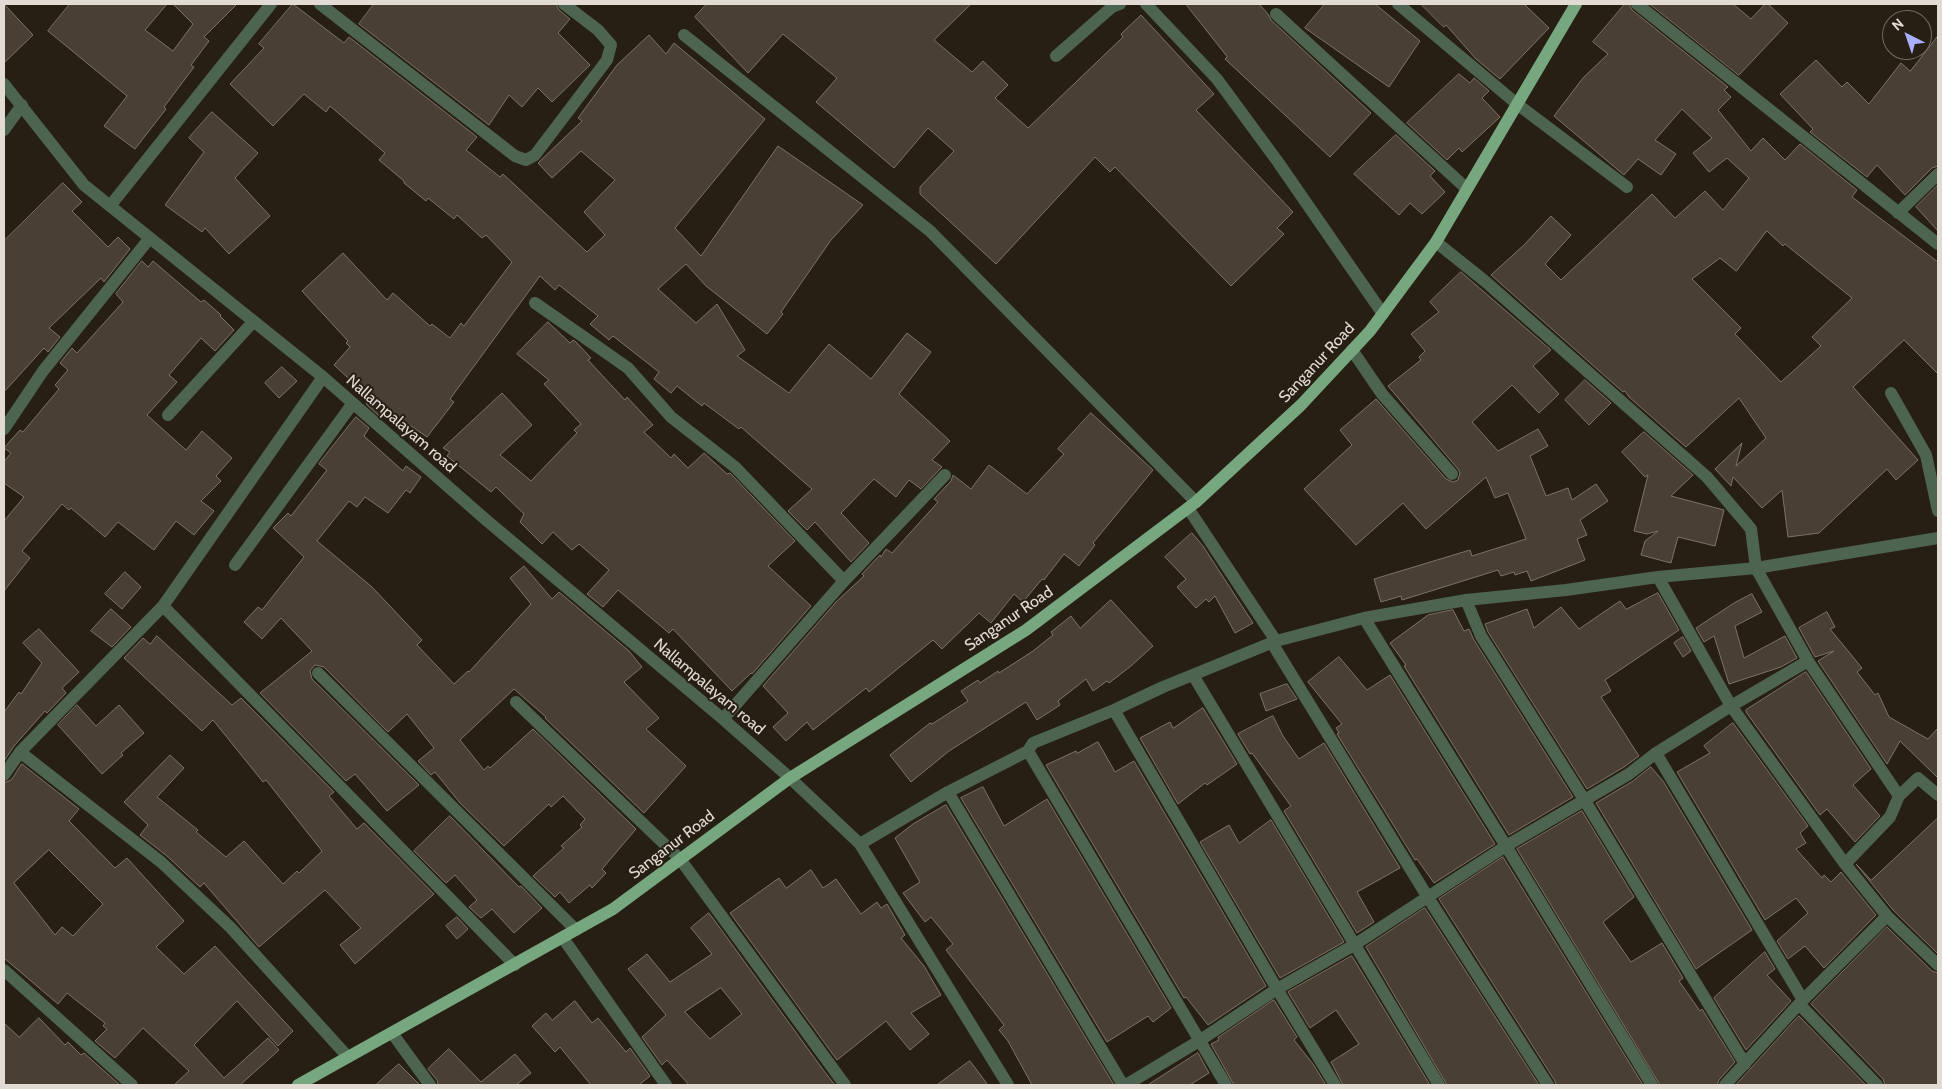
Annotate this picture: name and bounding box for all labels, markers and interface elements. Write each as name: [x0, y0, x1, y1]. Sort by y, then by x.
north arrow: [1882, 10, 1932, 60]
text: N: [1888, 14, 1907, 34]
street label: Sanganur Road: [1275, 319, 1359, 407]
street label: Nallampalayam road: [342, 371, 460, 477]
street label: Sanganur Road: [961, 582, 1057, 656]
street label: Nallampalayam road: [649, 635, 769, 739]
street label: Sanganur Road: [625, 807, 719, 883]

